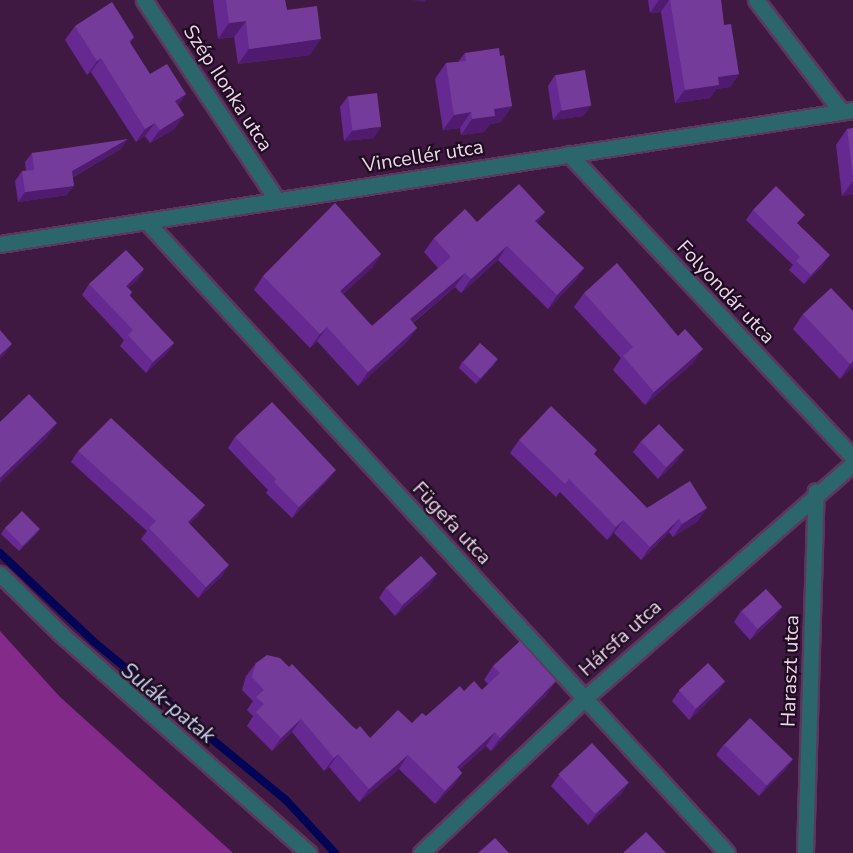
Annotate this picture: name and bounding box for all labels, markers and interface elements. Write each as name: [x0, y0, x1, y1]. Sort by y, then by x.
street label: Szép Ilonka utca: [178, 20, 278, 156]
street label: Vincellér utca: [361, 135, 485, 177]
street label: Folyondár utca: [672, 235, 780, 349]
street label: Fügefa utca: [408, 477, 496, 569]
street label: Hársfa utca: [574, 595, 666, 681]
street label: Haraszt utca: [776, 614, 804, 728]
water label: Sulák-patak: [116, 658, 220, 748]

